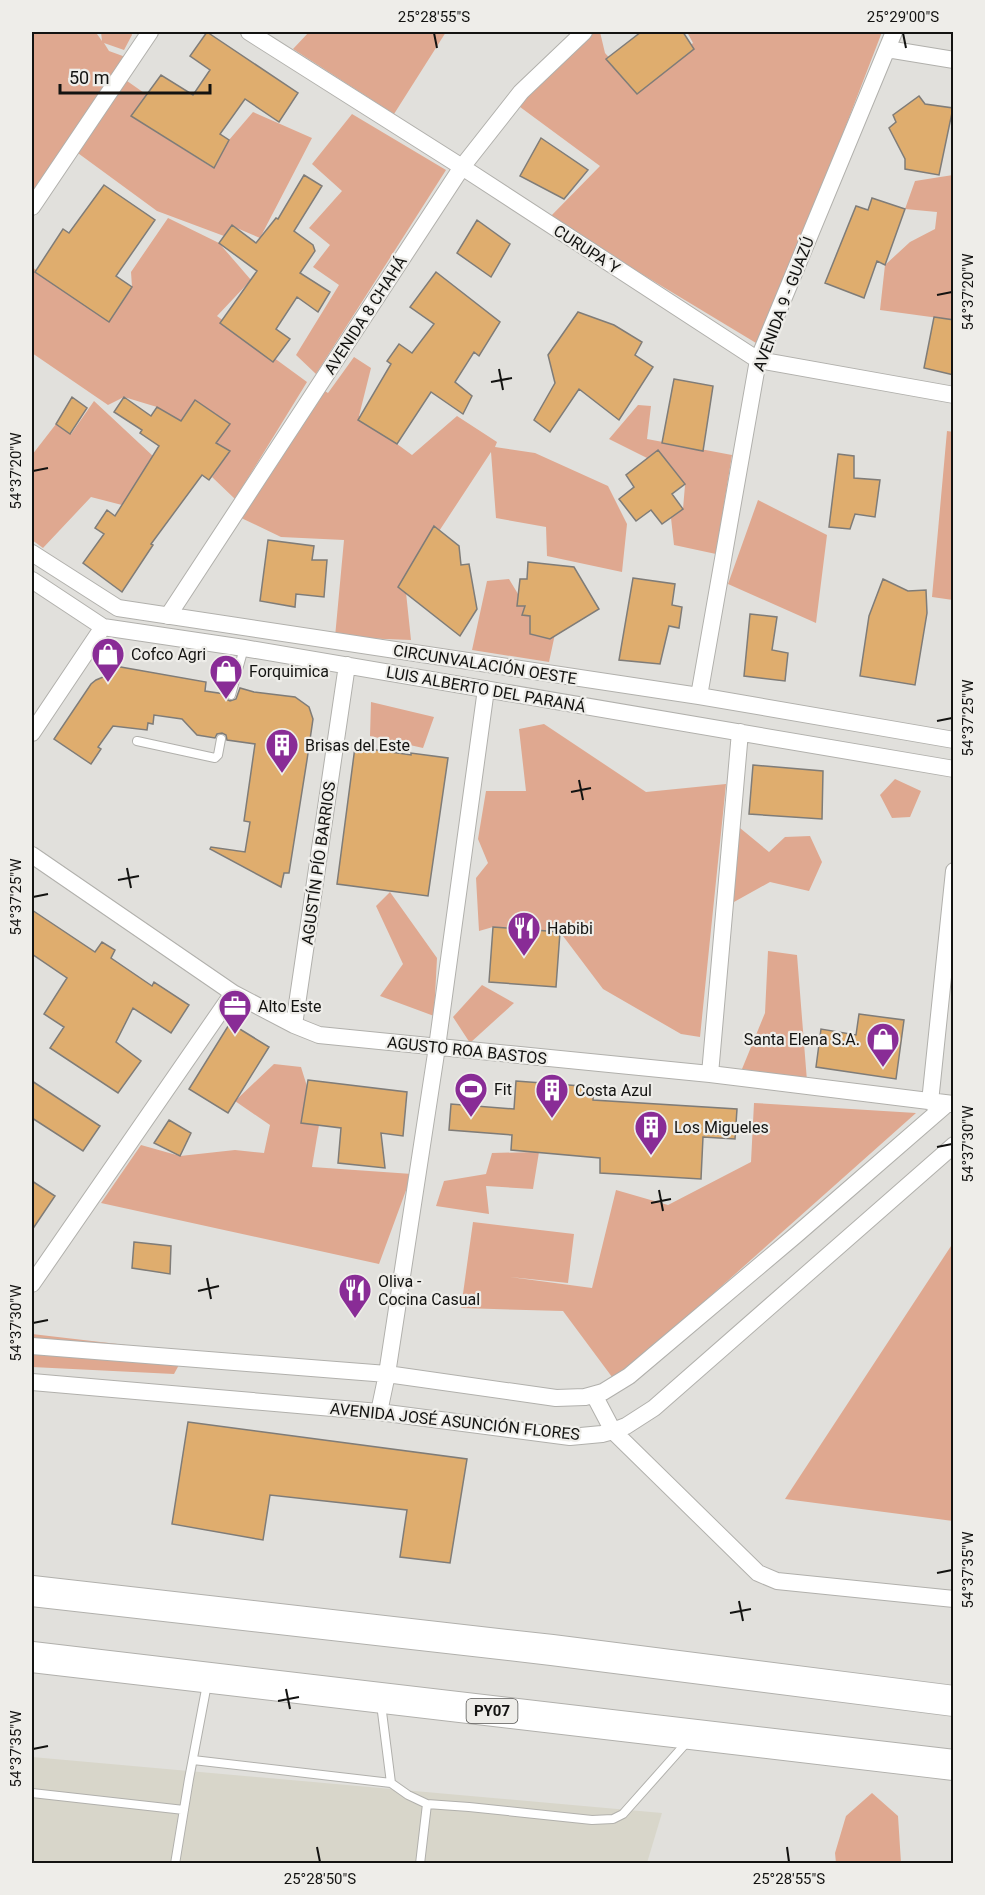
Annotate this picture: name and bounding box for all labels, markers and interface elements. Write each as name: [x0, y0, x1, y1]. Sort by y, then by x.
text: 25°28'55"S: [398, 8, 470, 26]
text: 25°29'00"S: [867, 8, 939, 26]
scale bar: [60, 57, 210, 95]
text: 50 m: [69, 67, 109, 88]
street label: CURUPA´Y: [550, 221, 624, 278]
street label: AVENIDA 9 - GUAZÚ: [749, 234, 818, 374]
street label: AVENIDA 8 CHAHÁ: [320, 252, 411, 378]
text: 54°37'20"W: [959, 254, 977, 330]
text: 54°37'20"W: [7, 433, 25, 509]
shop icon: Cofco Agri: [90, 636, 126, 683]
street label: CIRCUNVALACIÓN OESTE: [392, 640, 578, 688]
place label: Cofco Agri: [131, 645, 206, 664]
shop icon: Forquimica: [208, 653, 244, 700]
place label: Forquimica: [249, 662, 329, 681]
street label: LUIS ALBERTO DEL PARANÁ: [385, 663, 588, 716]
text: 54°37'25"W: [959, 680, 977, 756]
building icon: Brisas del Este: [264, 727, 300, 774]
place label: Brisas del Este: [305, 736, 410, 755]
street label: AGUSTÍN PÍO BARRIOS: [298, 780, 339, 946]
text: 54°37'25"W: [7, 859, 25, 935]
restaurant icon: Habibi: [506, 910, 542, 957]
place label: Habibi: [547, 919, 593, 938]
office icon: Alto Este: [217, 988, 253, 1035]
place label: Alto Este: [258, 997, 322, 1016]
shop icon: Santa Elena S.A.: [865, 1021, 901, 1068]
place label: Santa Elena S.A.: [744, 1030, 860, 1049]
street label: AGUSTO ROA BASTOS: [386, 1033, 548, 1068]
sports icon: Fit: [453, 1071, 489, 1118]
building icon: Costa Azul: [534, 1072, 570, 1119]
place label: Fit: [494, 1080, 512, 1099]
place label: Costa Azul: [575, 1081, 652, 1100]
text: 54°37'30"W: [959, 1106, 977, 1182]
building icon: Los Migueles: [633, 1109, 669, 1156]
place label: Los Migueles: [674, 1118, 769, 1137]
restaurant icon: Oliva - Cocina Casual: [337, 1272, 373, 1319]
place label: Oliva - Cocina Casual: [378, 1272, 480, 1309]
text: 54°37'30"W: [7, 1285, 25, 1361]
street label: AVENIDA JOSÉ ASUNCIÓN FLORES: [329, 1398, 581, 1444]
text: 54°37'35"W: [959, 1532, 977, 1608]
road number: PY07: [466, 1699, 518, 1723]
text: 54°37'35"W: [7, 1711, 25, 1787]
text: 25°28'50"S: [284, 1870, 356, 1888]
text: 25°28'55"S: [753, 1870, 825, 1888]

